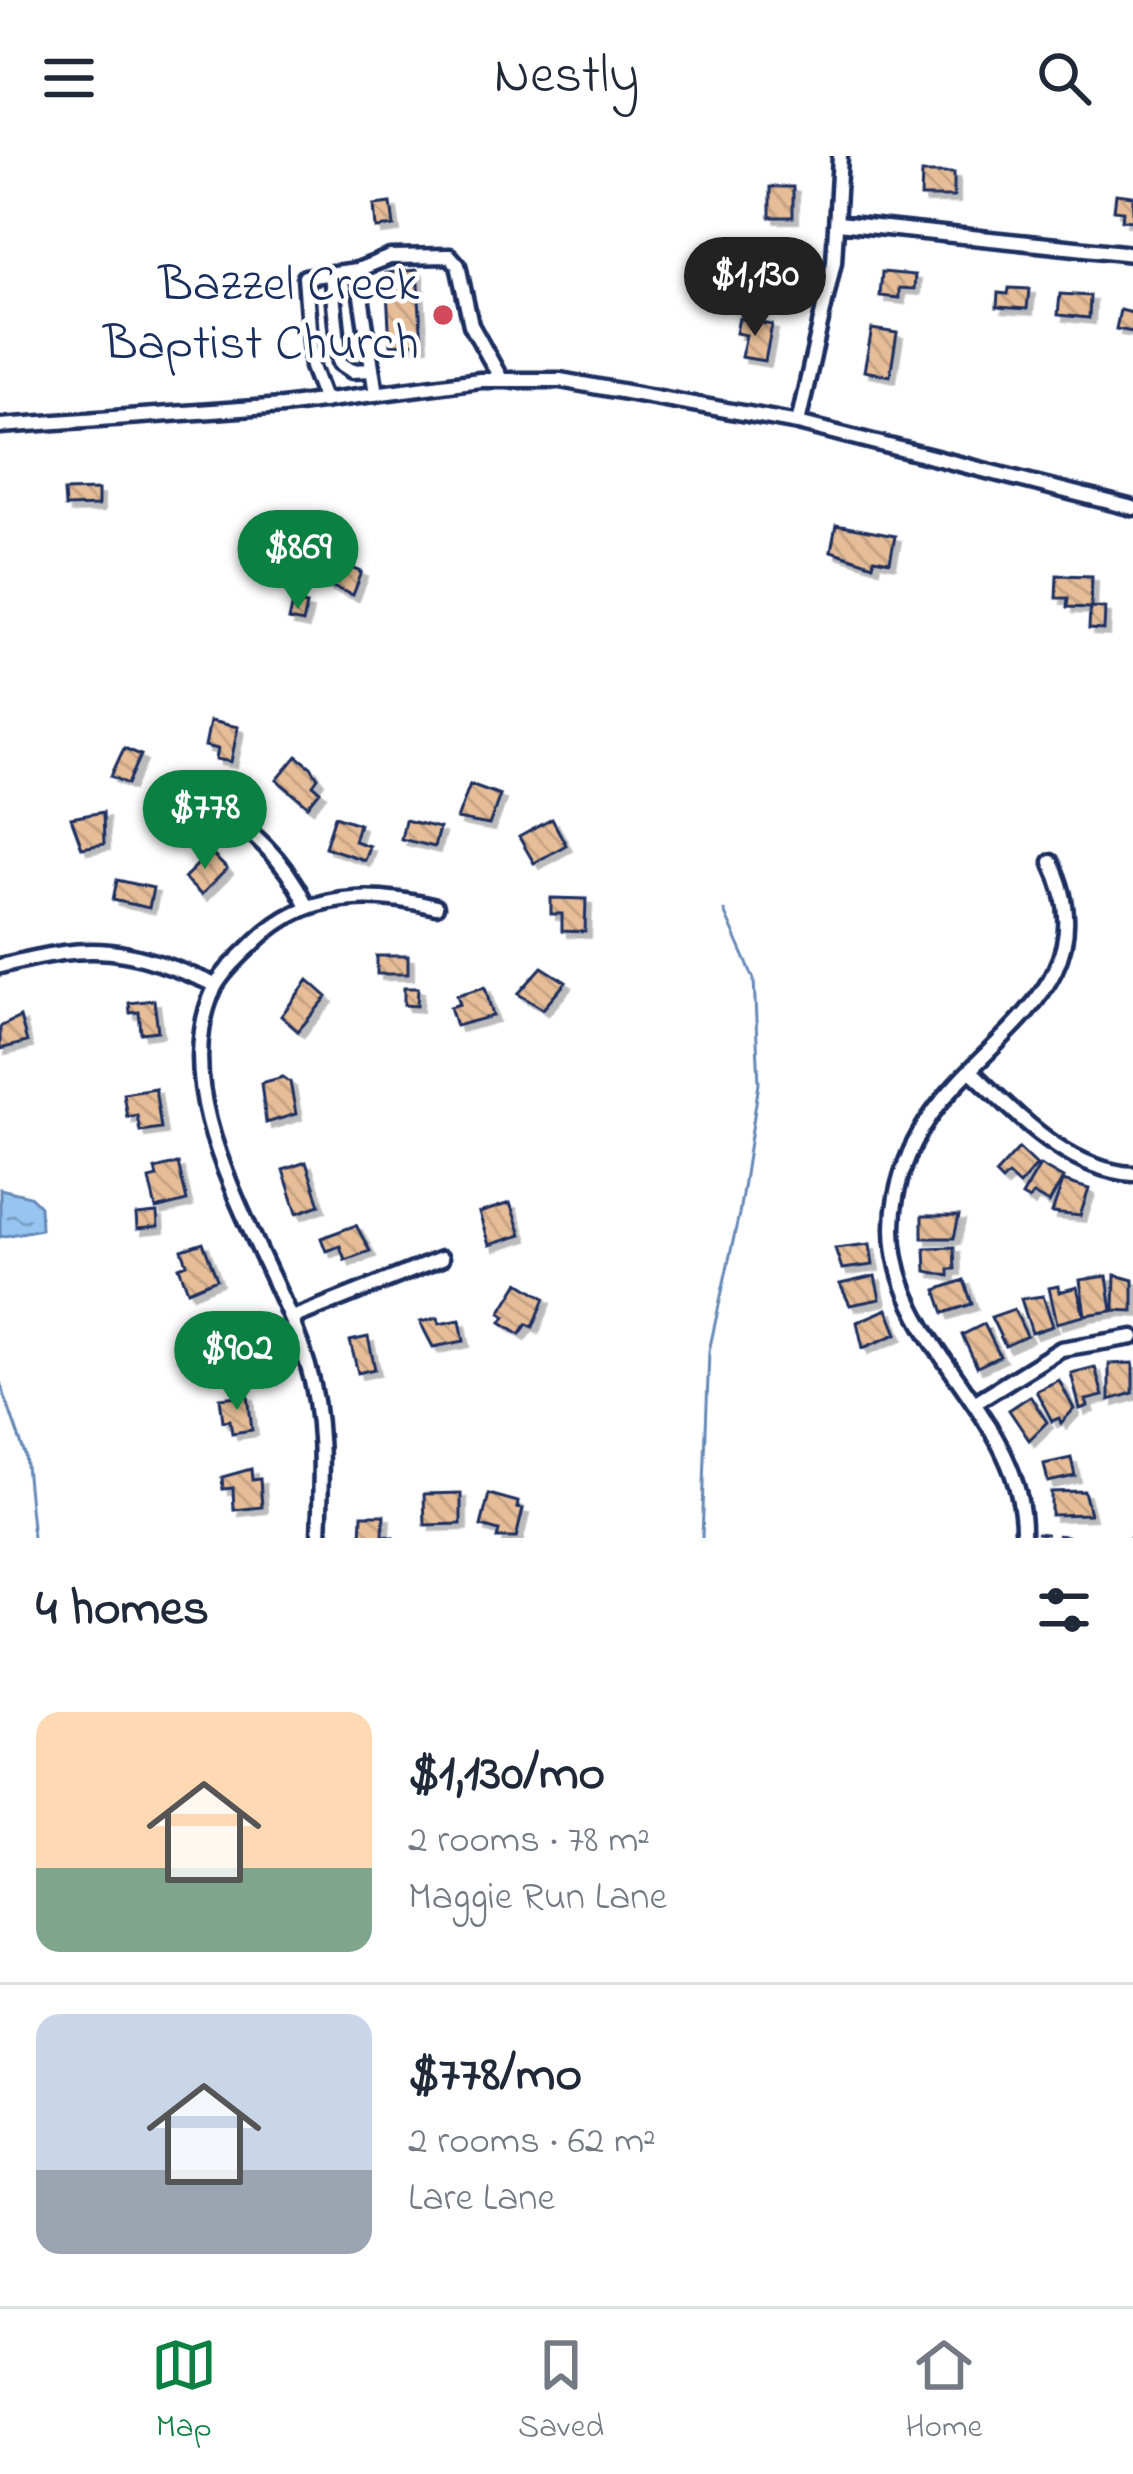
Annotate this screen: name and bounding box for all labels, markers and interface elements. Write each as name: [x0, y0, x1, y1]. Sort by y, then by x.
text: Nestly: [494, 39, 639, 117]
icon: menu: [36, 45, 102, 111]
icon: search: [1031, 45, 1097, 111]
pin: $1,130: [657, 237, 853, 339]
text: $1,130: [711, 247, 799, 304]
place label: Bazzel Creek Baptist Church: [101, 249, 420, 383]
marker: Bazzel Creek Baptist Church: [430, 302, 456, 328]
pin: $869: [227, 510, 369, 612]
text: $869: [264, 520, 332, 577]
pin: $778: [134, 770, 276, 872]
text: $778: [170, 780, 240, 837]
pin: $902: [166, 1311, 308, 1413]
text: $902: [201, 1321, 273, 1378]
text: 4 homes: [36, 1573, 209, 1648]
icon: filters: [1031, 1577, 1097, 1643]
text: $1,130/mo: [408, 1738, 605, 1813]
icon: home: [132, 1760, 276, 1904]
text: 2 rooms · 78 m²: [408, 1813, 650, 1870]
text: Maggie Run Lane: [408, 1870, 667, 1927]
text: $778/mo: [408, 2039, 582, 2114]
icon: home: [132, 2062, 276, 2206]
text: 2 rooms · 62 m²: [408, 2114, 656, 2171]
text: Lare Lane: [408, 2171, 555, 2228]
tab: Map: [151, 2332, 217, 2452]
tab: Saved: [518, 2332, 604, 2452]
tab: Home: [906, 2332, 982, 2452]

